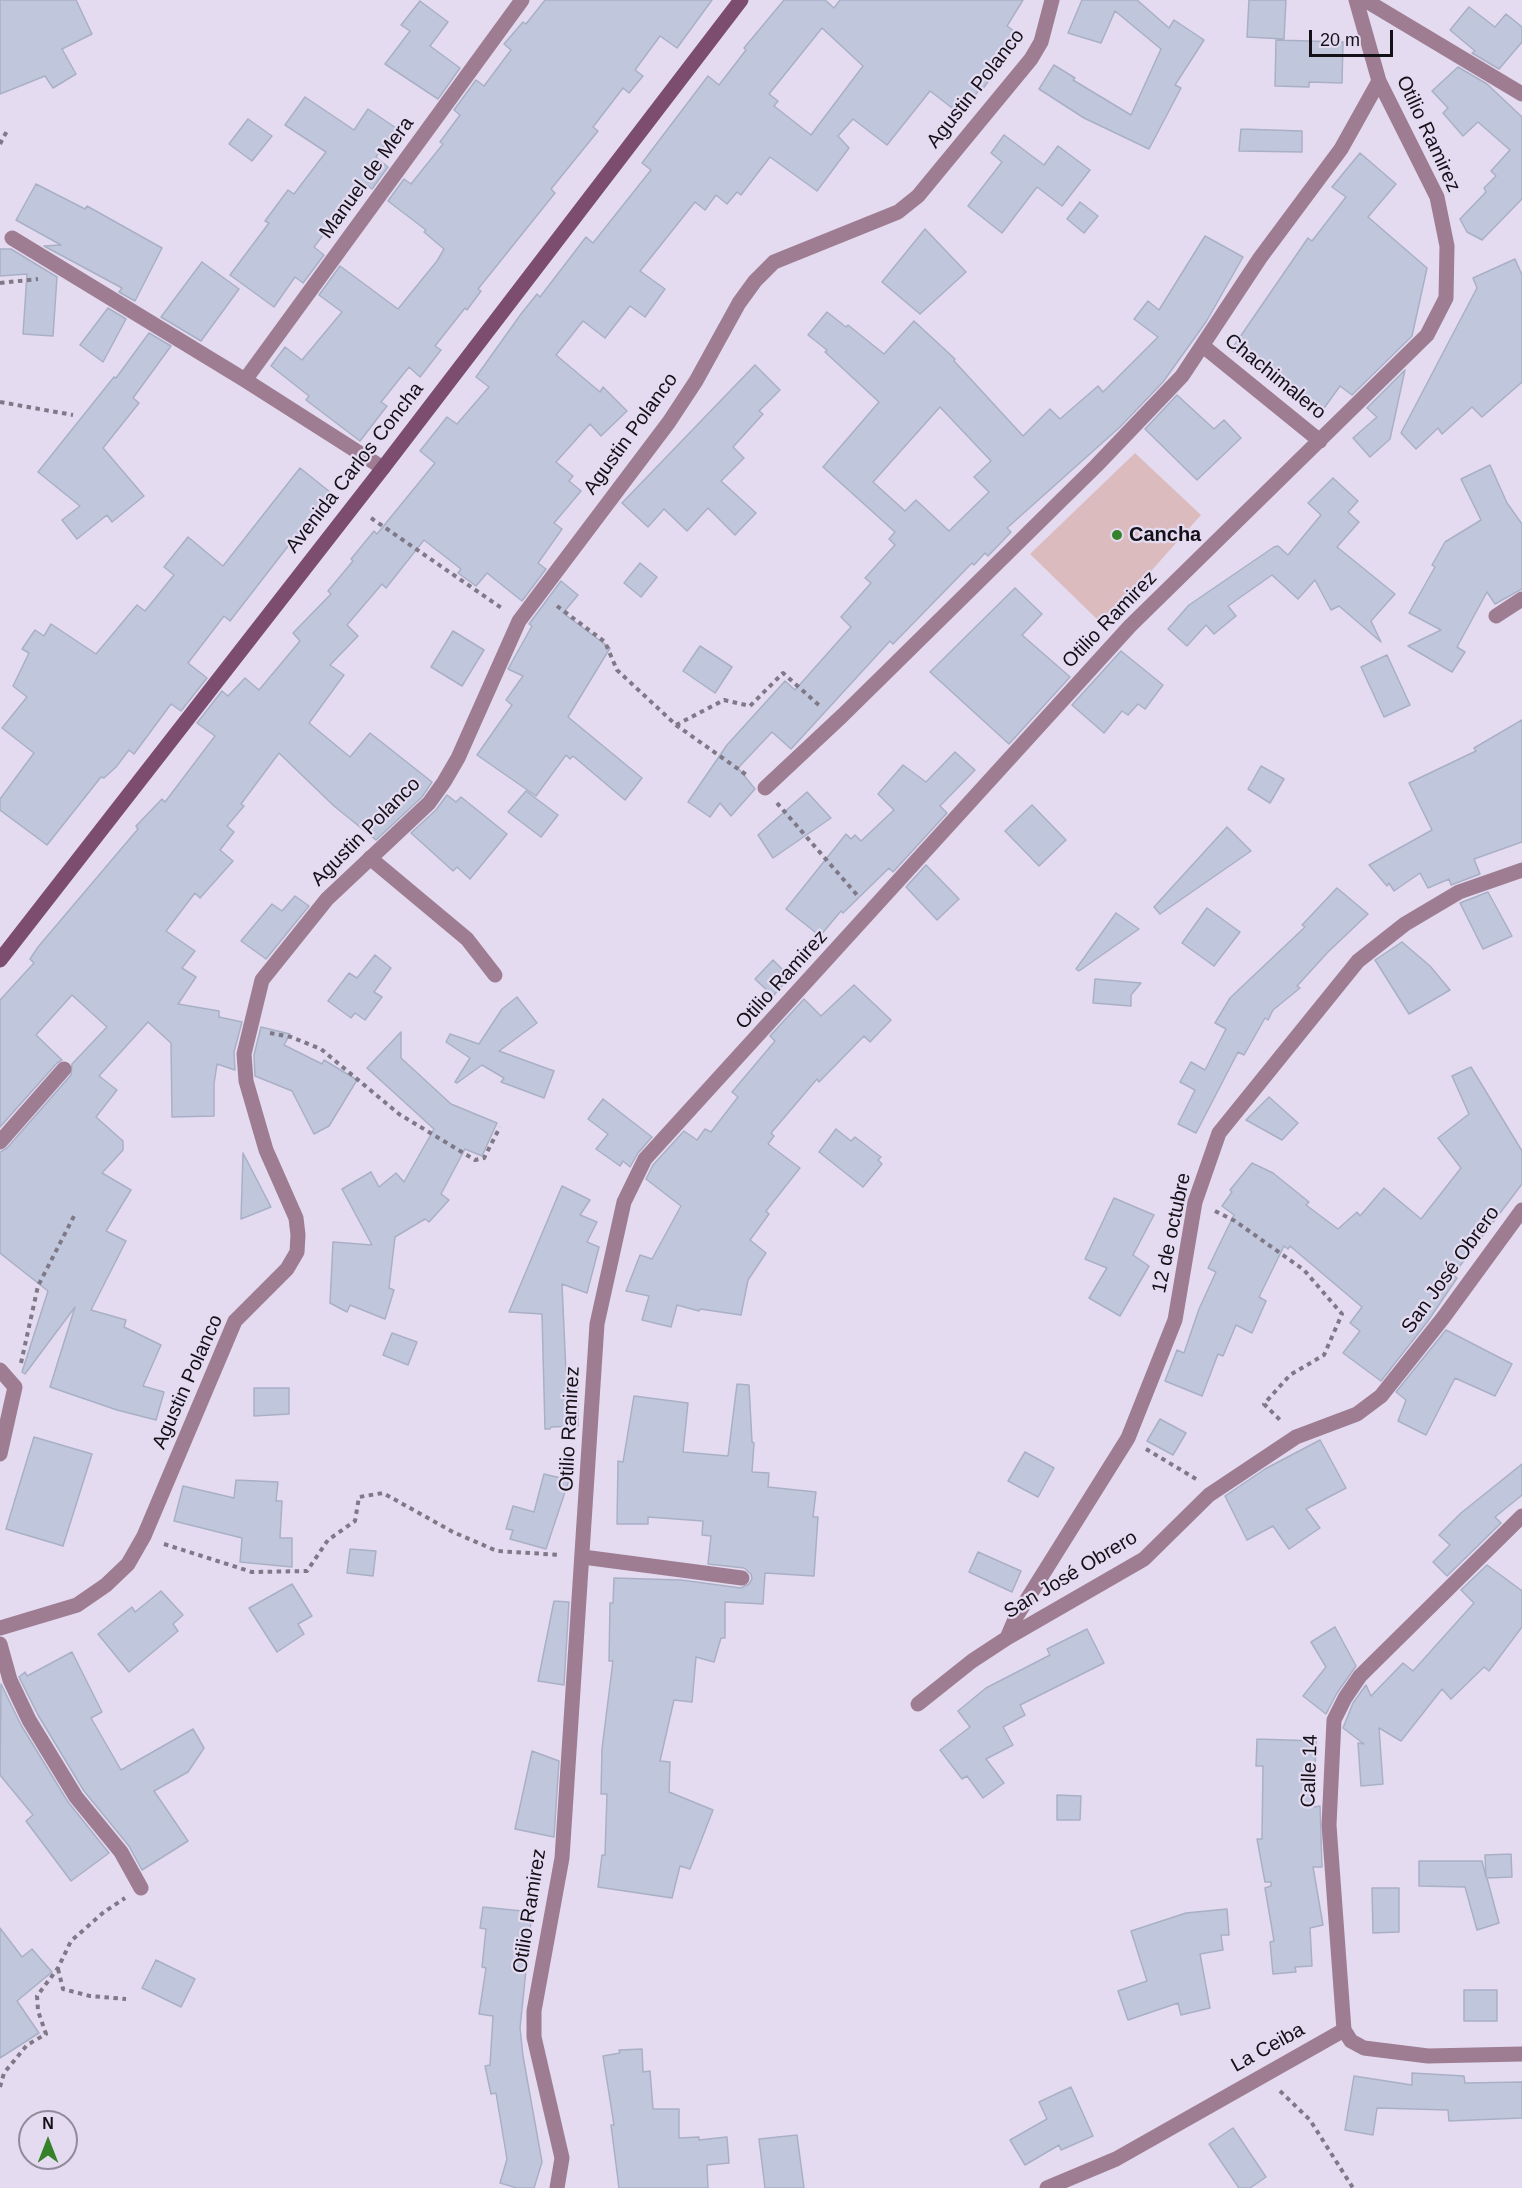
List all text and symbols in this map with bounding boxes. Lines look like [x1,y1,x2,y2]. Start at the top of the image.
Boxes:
scale bar [1312,18,1396,56]
street label: Agustin Polanco [922,25,1030,153]
text: 20 m [1320,30,1360,50]
street label: Otilio Ramirez [1391,72,1465,196]
street label: Manuel de Mera [315,112,419,244]
street label: Chachimalero [1220,329,1330,425]
street label: Agustin Polanco [579,368,683,500]
street label: Avenida Carlos Concha [281,378,429,558]
place label: Cancha [1129,523,1201,547]
marker: Cancha [1110,528,1124,542]
street label: Otilio Ramirez [1058,566,1162,674]
street label: Agustin Polanco [306,772,426,892]
street label: Otilio Ramirez [731,925,833,1035]
street label: 12 de octubre [1148,1171,1196,1295]
street label: San José Obrero [1397,1202,1505,1338]
street label: Agustin Polanco [148,1311,228,1453]
street label: Otilio Ramirez [555,1366,585,1492]
street label: San José Obrero [1000,1526,1142,1624]
street label: Calle 14 [1297,1734,1323,1808]
street label: Otilio Ramirez [508,1847,552,1975]
street label: La Ceiba [1227,2018,1309,2078]
north arrow [18,2110,78,2170]
text: N [42,2115,54,2132]

